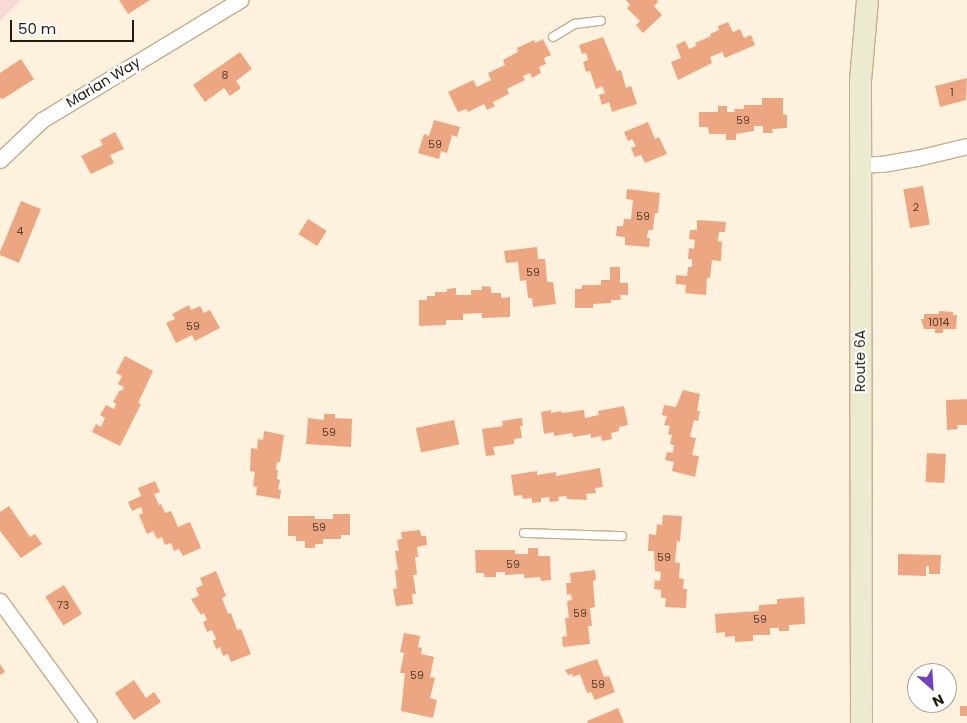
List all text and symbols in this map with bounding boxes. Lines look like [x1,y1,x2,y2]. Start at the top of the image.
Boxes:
scale bar [12,10,136,42]
text: 50 m [18,18,56,39]
street label: Marian Way [63,53,143,111]
house number: 8 [222,68,228,82]
house number: 1 [950,85,954,99]
house number: 59 [736,113,750,127]
house number: 59 [428,137,442,151]
house number: 2 [913,200,919,214]
house number: 59 [636,209,650,223]
house number: 4 [17,224,23,238]
house number: 59 [526,265,540,279]
house number: 1014 [929,315,949,329]
house number: 59 [186,319,200,333]
street label: Route 6A [852,330,868,392]
house number: 59 [322,425,336,439]
house number: 59 [312,520,326,534]
house number: 59 [657,550,671,564]
house number: 59 [506,557,520,571]
house number: 73 [57,598,69,612]
house number: 59 [573,606,587,620]
house number: 59 [753,612,767,626]
north arrow [907,663,957,713]
house number: 59 [410,668,424,682]
house number: 59 [591,677,605,691]
text: N [929,689,947,712]

